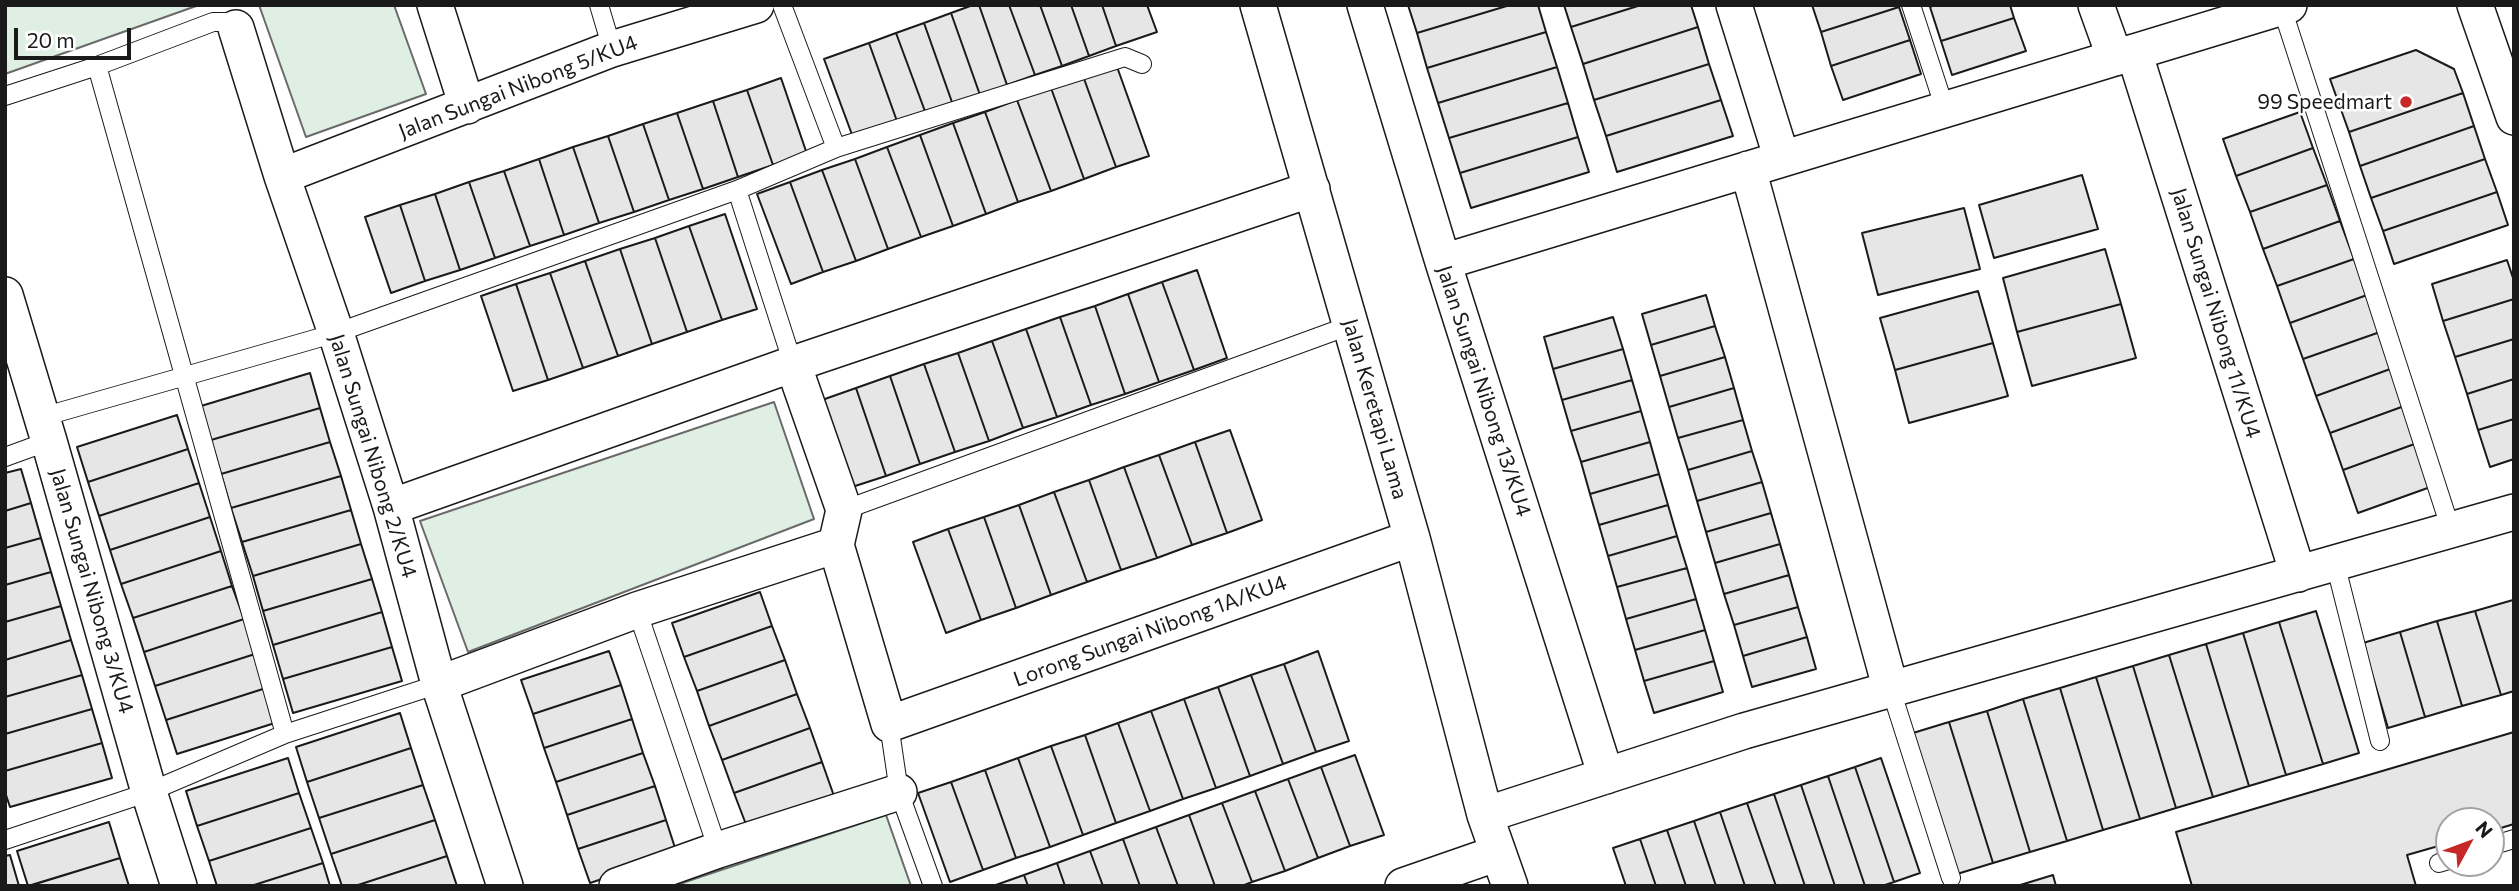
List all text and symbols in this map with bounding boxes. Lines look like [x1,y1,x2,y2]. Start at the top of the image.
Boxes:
scale bar [18,14,135,58]
text: 20 m [27,27,75,52]
street label: Jalan Sungai Nibong 5/KU4 [395,30,641,144]
place label: 99 Speedmart [2257,89,2392,115]
marker: 99 Speedmart [2398,94,2414,110]
street label: Jalan Sungai Nibong 11/KU4 [2166,185,2266,441]
street label: Jalan Sungai Nibong 13/KU4 [1431,262,1537,520]
street label: Jalan Keretapi Lama [1337,316,1413,502]
street label: Jalan Sungai Nibong 2/KU4 [324,331,422,581]
street label: Jalan Sungai Nibong 3/KU4 [45,466,139,716]
street label: Lorong Sungai Nibong 1A/KU4 [1010,570,1290,692]
north arrow [2435,807,2505,877]
text: N [2471,816,2498,842]

